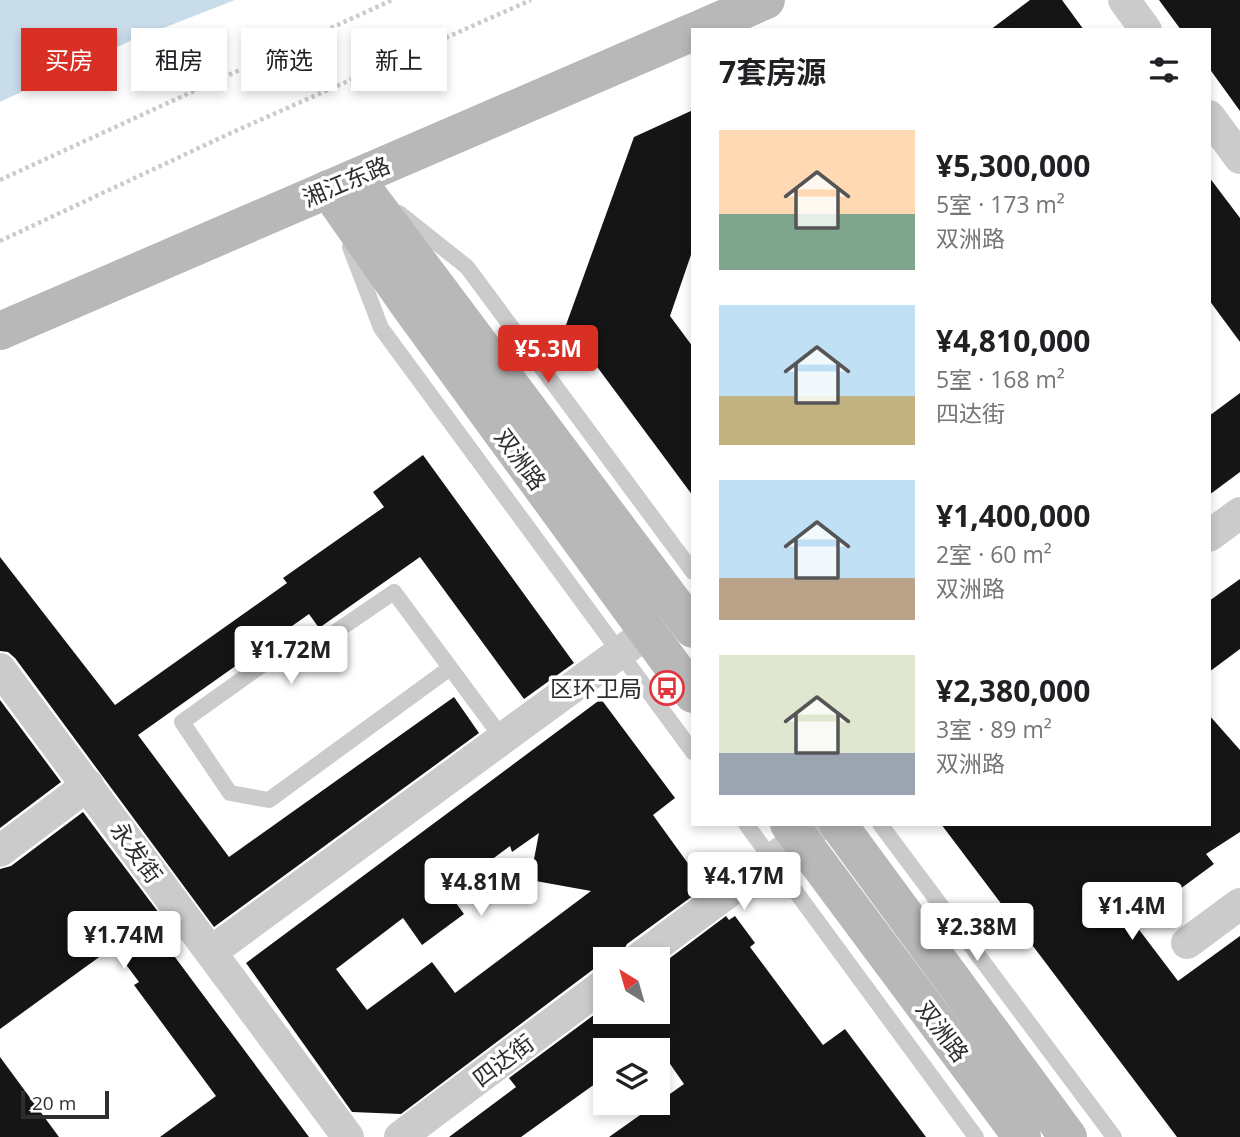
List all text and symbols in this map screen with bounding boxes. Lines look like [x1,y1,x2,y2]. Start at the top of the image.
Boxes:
chip: 买房 [21,28,117,91]
chip: 租房 [131,28,227,91]
chip: 筛选 [241,28,337,91]
chip: 新上 [351,28,447,91]
text: 7套房源 [719,51,826,92]
icon: filters [1145,51,1183,89]
text: ¥5,300,000 [936,145,1090,186]
street label: 湘江东路 [297,148,395,214]
icon: home [775,158,859,242]
text: 5室 · 173 m² [936,188,1065,220]
text: 双洲路 [936,222,1005,254]
text: ¥4,810,000 [936,320,1090,361]
pin: ¥5.3M [499,326,597,385]
text: ¥5.3M [514,332,582,364]
icon: home [775,333,859,417]
text: 5室 · 168 m² [936,363,1065,395]
text: 四达街 [936,397,1005,429]
street label: 双洲路 [488,422,554,496]
text: ¥1,400,000 [936,495,1090,536]
icon: home [775,508,859,592]
text: 2室 · 60 m² [936,538,1052,570]
text: 双洲路 [936,572,1005,604]
pin: ¥1.72M [234,626,348,686]
text: ¥1.72M [251,633,331,665]
bus stop icon: 区环卫局 [648,669,686,707]
text: ¥2,380,000 [936,670,1090,711]
place label: 区环卫局 [550,672,642,704]
icon: home [775,683,859,767]
text: 3室 · 89 m² [936,713,1052,745]
text: 双洲路 [936,747,1005,779]
street label: 永发街 [104,815,170,889]
pin: ¥4.17M [687,852,801,912]
pin: ¥4.81M [424,858,538,918]
text: ¥4.17M [704,859,784,891]
text: ¥4.81M [441,865,521,897]
pin: ¥1.4M [1083,883,1181,942]
text: ¥1.4M [1098,889,1166,921]
pin: ¥2.38M [920,904,1034,963]
text: ¥2.38M [937,910,1017,942]
pin: ¥1.74M [67,912,181,971]
text: ¥1.74M [84,918,164,950]
north arrow [593,947,670,1024]
map controls [593,947,670,1115]
street label: 双洲路 [909,994,977,1068]
street label: 四达街 [466,1026,540,1094]
button: layers [593,1038,670,1115]
scale bar [21,1088,108,1120]
text: 20 m [32,1090,76,1116]

